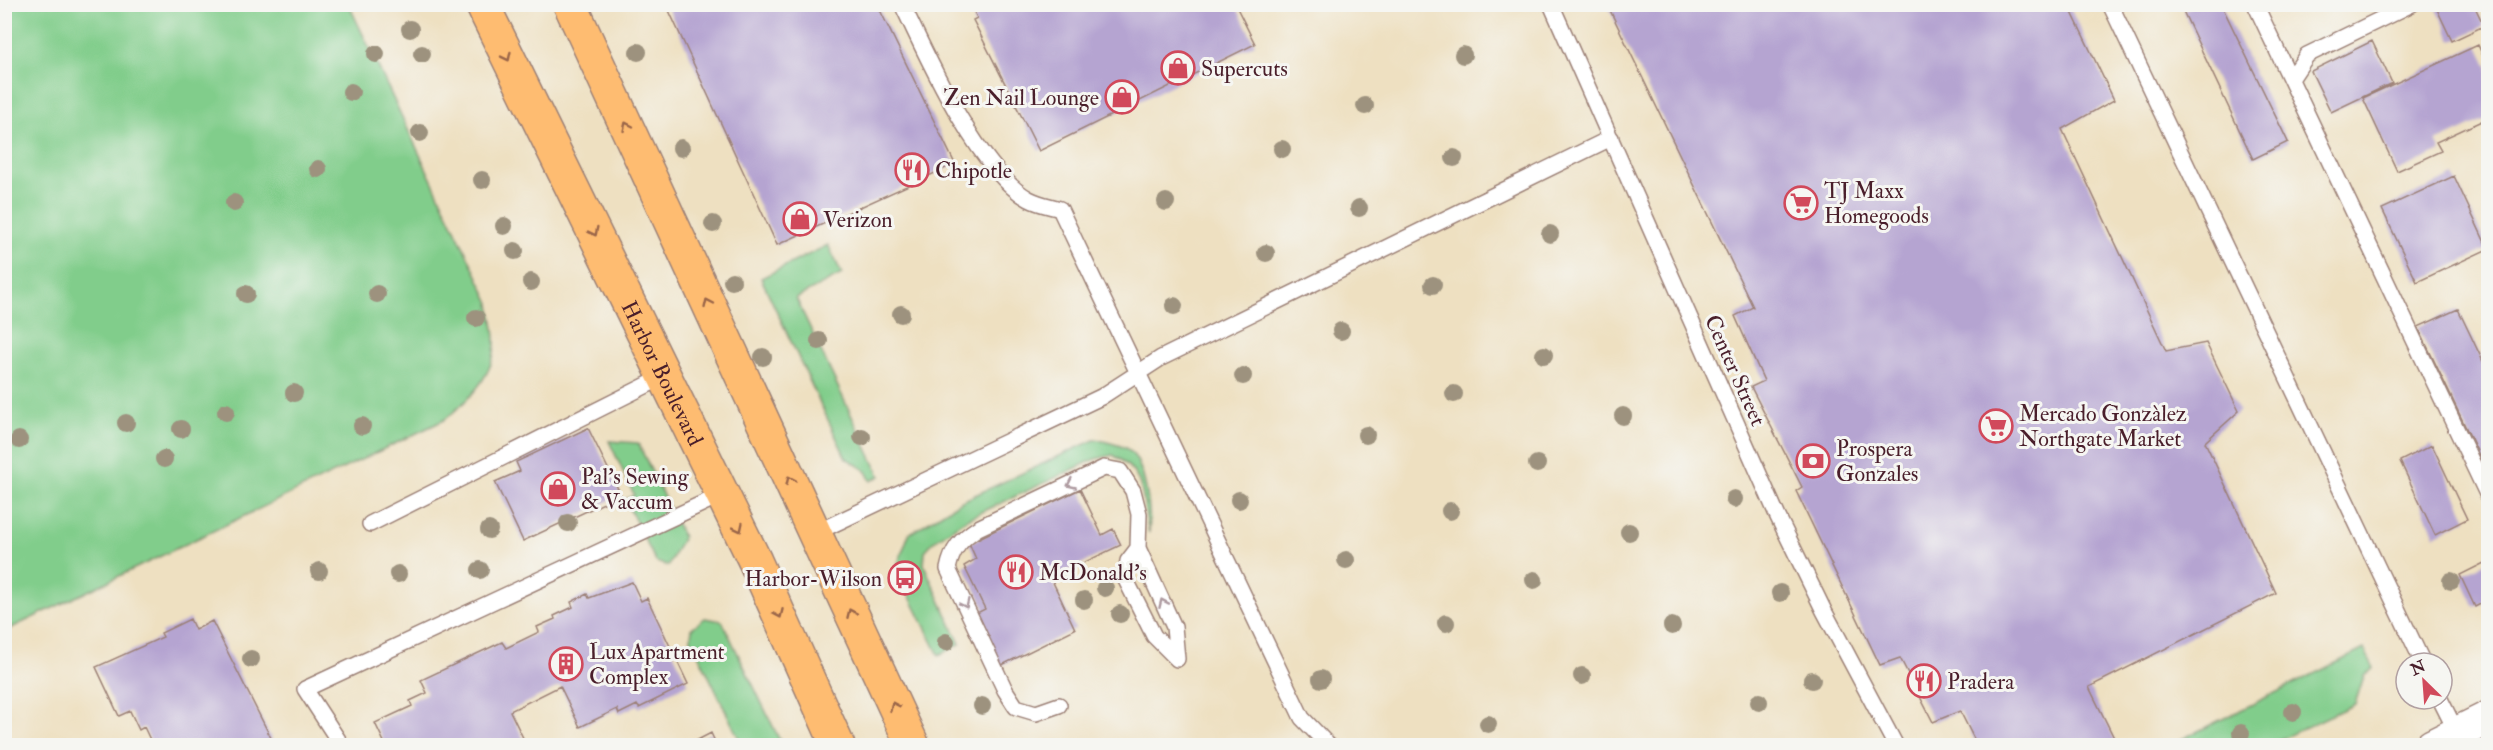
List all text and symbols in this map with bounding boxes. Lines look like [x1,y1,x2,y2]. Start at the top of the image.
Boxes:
shop icon: Supercuts [1160,50,1196,86]
one-way arrow [500,51,512,62]
place label: Supercuts [1201,55,1288,84]
shop icon: Zen Nail Lounge [1104,79,1140,115]
place label: Zen Nail Lounge [944,84,1099,112]
one-way arrow [622,122,634,133]
restaurant icon: Chipotle [894,152,930,188]
place label: Chipotle [935,157,1012,186]
place label: TJ Maxx Homegoods [1824,177,1929,230]
supermarket icon: TJ Maxx Homegoods [1783,185,1819,221]
shop icon: Verizon [782,201,818,237]
place label: Verizon [823,206,893,234]
one-way arrow [586,225,598,236]
street label: Harbor Boulevard [615,296,709,451]
one-way arrow [704,299,716,310]
street label: Center Street [1698,310,1772,430]
place label: Mercado Gonzàlez Northgate Market [2019,400,2187,453]
supermarket icon: Mercado Gonzàlez Northgate Market [1978,408,2014,444]
place label: Prospera Gonzales [1836,435,1918,488]
bank icon: Prospera Gonzales [1795,443,1831,479]
place label: Pal's Sewing & Vaccum [581,463,690,516]
shop icon: Pal's Sewing & Vaccum [540,471,576,507]
one-way arrow [786,476,798,487]
one-way arrow [1066,477,1077,489]
one-way arrow [732,521,743,532]
restaurant icon: McDonald's [998,554,1034,590]
place label: McDonald's [1039,559,1147,587]
bus stop icon: Harbor-Wilson [887,560,923,596]
place label: Harbor-Wilson [744,565,882,593]
one-way arrow [957,598,969,609]
one-way arrow [1158,598,1170,609]
one-way arrow [772,608,784,619]
one-way arrow [846,608,858,619]
place label: Lux Apartment Complex [589,638,725,692]
building icon: Lux Apartment Complex [548,646,584,682]
north arrow [2394,651,2454,711]
text: N [2406,656,2429,681]
restaurant icon: Pradera [1906,663,1942,699]
place label: Pradera [1947,668,2015,696]
one-way arrow [890,701,902,712]

